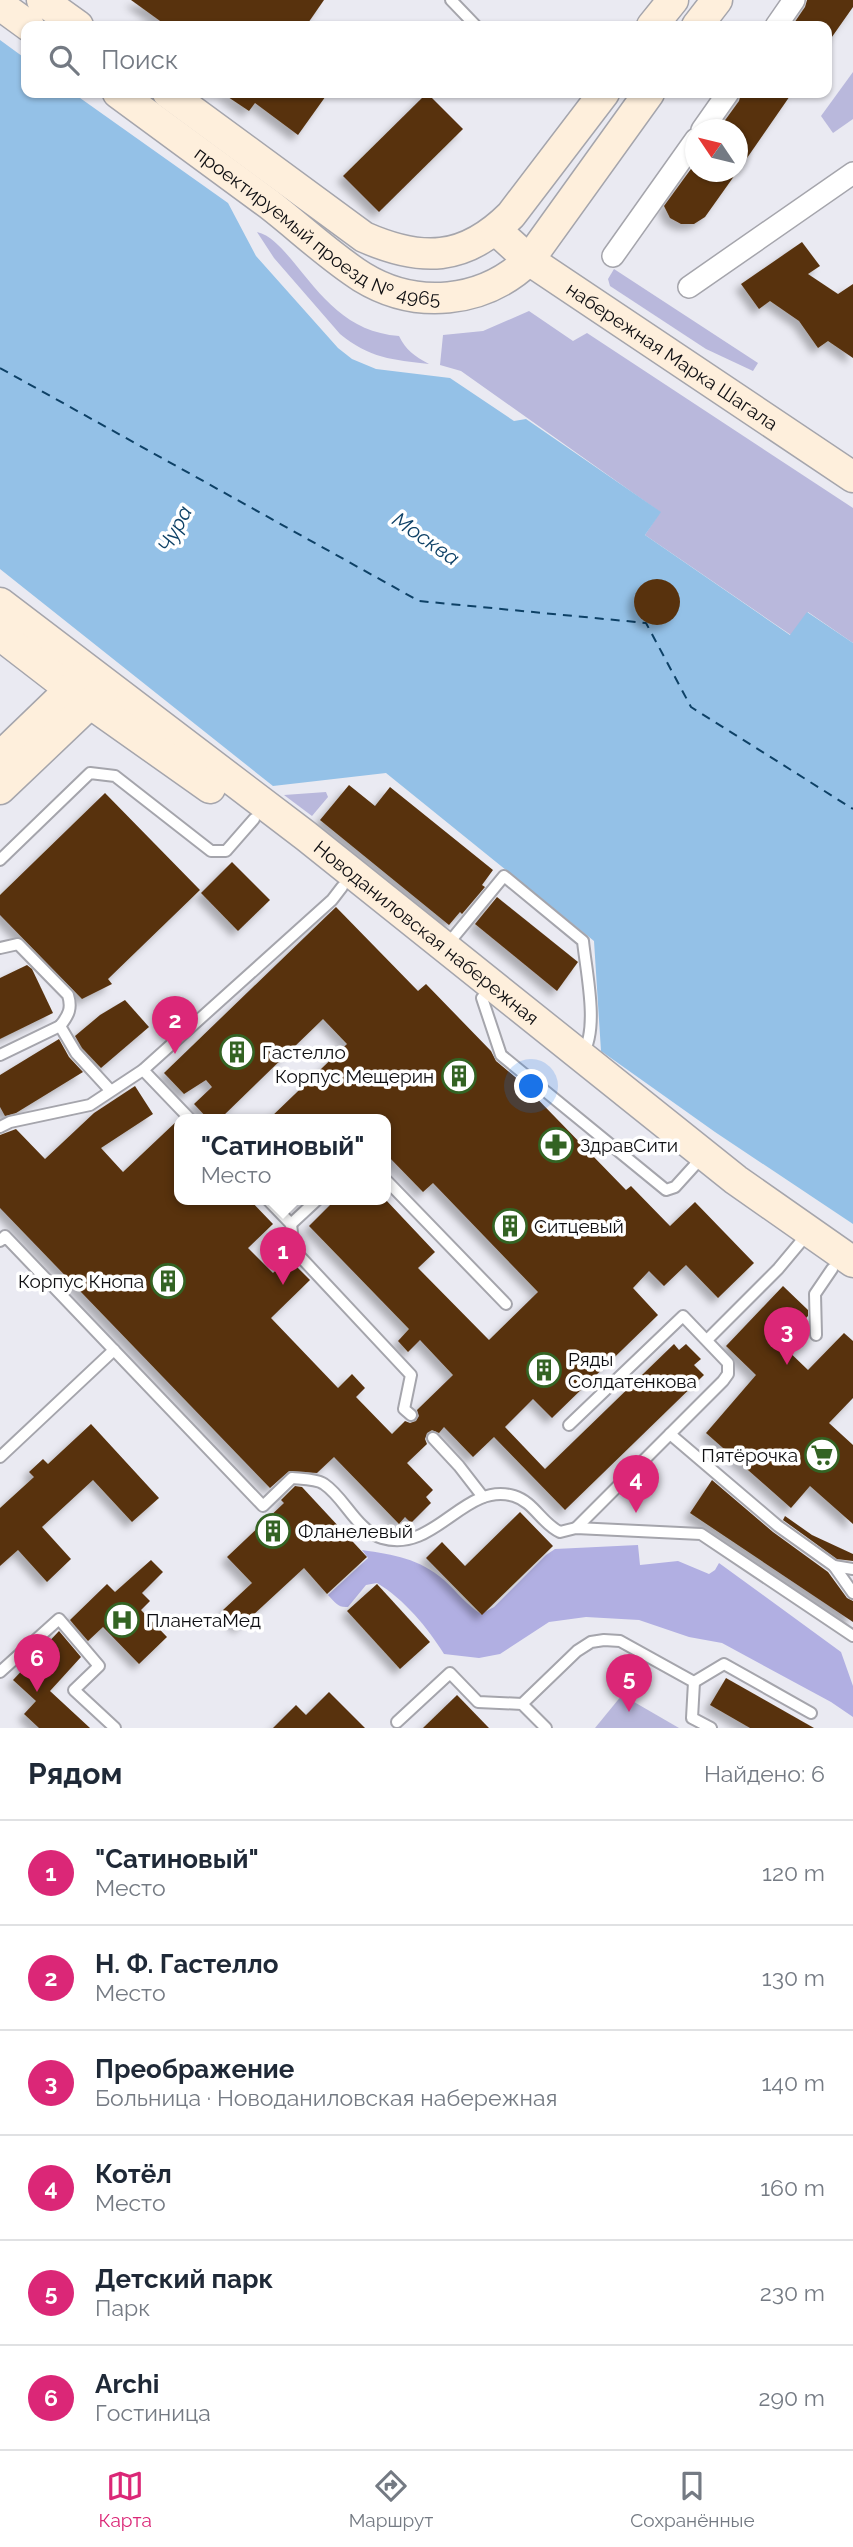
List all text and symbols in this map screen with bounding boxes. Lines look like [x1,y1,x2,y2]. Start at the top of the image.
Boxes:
search box [21,21,832,98]
icon: search [45,41,83,79]
text: Поиск [101,45,178,75]
north arrow [685,119,748,182]
street label: проектируемый проезд № 4965 [191,142,440,309]
street label: набережная Марка Шагала [562,277,782,435]
water label: Чура [152,501,197,556]
water label: Москва [388,507,465,571]
street label: Новоданиловская набережная [310,836,543,1029]
pin: 2 [152,996,198,1054]
building icon: Гастелло [218,1033,256,1071]
place label: Гастелло [262,1041,346,1063]
building icon: Корпус Мещерин [440,1057,478,1095]
place label: Корпус Мещерин [275,1065,434,1087]
your location [514,1069,548,1103]
popup [174,1114,391,1205]
pharmacy icon: ЗдравСити [537,1126,575,1164]
text: "Сатиновый" [201,1131,364,1161]
place label: ЗдравСити [580,1134,678,1156]
text: Место [201,1161,271,1188]
building icon: Ситцевый [491,1207,529,1245]
place label: Ситцевый [534,1215,624,1237]
pin: 1 [260,1227,306,1285]
building icon: Корпус Кнопа [149,1262,187,1300]
place label: Корпус Кнопа [18,1270,144,1292]
pin: 3 [764,1307,810,1365]
place label: Ряды Солдатенкова [568,1348,697,1392]
building icon: Ряды Солдатенкова [525,1351,563,1389]
supermarket icon: Пятёрочка [803,1436,841,1474]
place label: Пятёрочка [701,1444,798,1466]
pin: 4 [613,1455,659,1513]
building icon: Фланелевый [254,1512,292,1550]
place label: Фланелевый [298,1520,413,1542]
hospital icon: ПланетаМед [103,1601,141,1639]
place label: ПланетаМед [146,1609,261,1631]
pin: 6 [14,1634,60,1692]
pin: 5 [606,1654,652,1712]
text: Рядом [28,1756,122,1791]
text: Найдено: 6 [704,1760,825,1787]
text: "Сатиновый" [95,1844,259,1874]
text: 1 [45,1859,57,1886]
text: 120 m [762,1859,825,1886]
text: Место [95,1874,166,1901]
text: Н. Ф. Гастелло [95,1949,278,1979]
text: 2 [45,1964,57,1991]
text: 130 m [762,1964,825,1991]
text: Место [95,1979,166,2006]
text: Преображение [95,2054,294,2084]
text: 3 [45,2069,57,2096]
text: 140 m [762,2069,825,2096]
text: Больница · Новоданиловская набережная [95,2084,557,2111]
text: Котёл [95,2159,172,2189]
text: 4 [44,2174,58,2201]
text: 160 m [760,2174,825,2201]
text: Место [95,2189,166,2216]
text: Детский парк [95,2264,273,2294]
text: 5 [45,2279,57,2306]
text: 230 m [760,2279,825,2306]
text: Парк [95,2294,150,2321]
text: Archi [95,2369,159,2399]
text: 6 [44,2384,58,2411]
text: 290 m [758,2384,825,2411]
text: Гостиница [95,2399,211,2426]
tab: Карта [98,2467,152,2531]
tab: Маршрут [349,2467,433,2531]
tab: Сохранённые [630,2467,755,2531]

